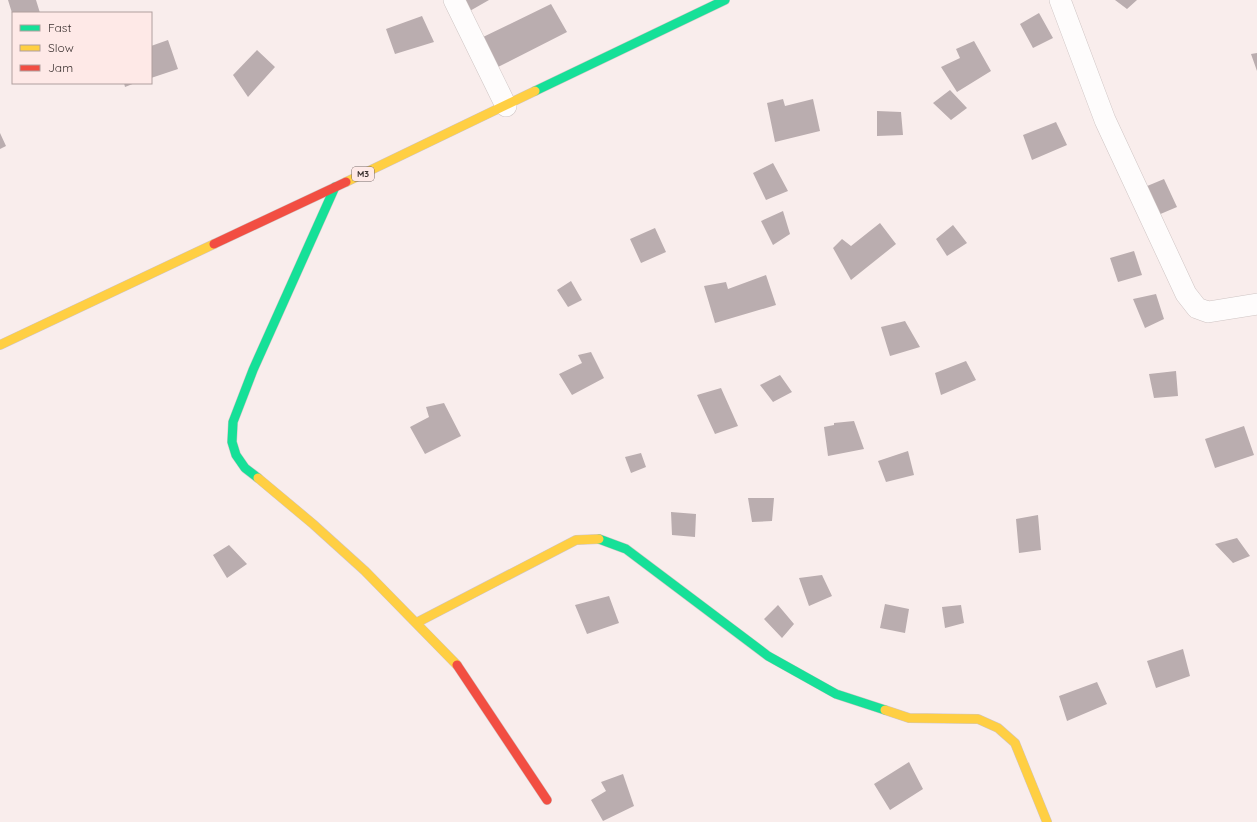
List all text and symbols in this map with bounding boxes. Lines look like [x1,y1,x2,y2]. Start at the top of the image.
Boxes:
legend [12,12,152,84]
text: Fast [48,20,72,35]
text: Slow [48,40,74,55]
text: Jam [48,60,73,75]
road number: M3 [352,167,374,181]

